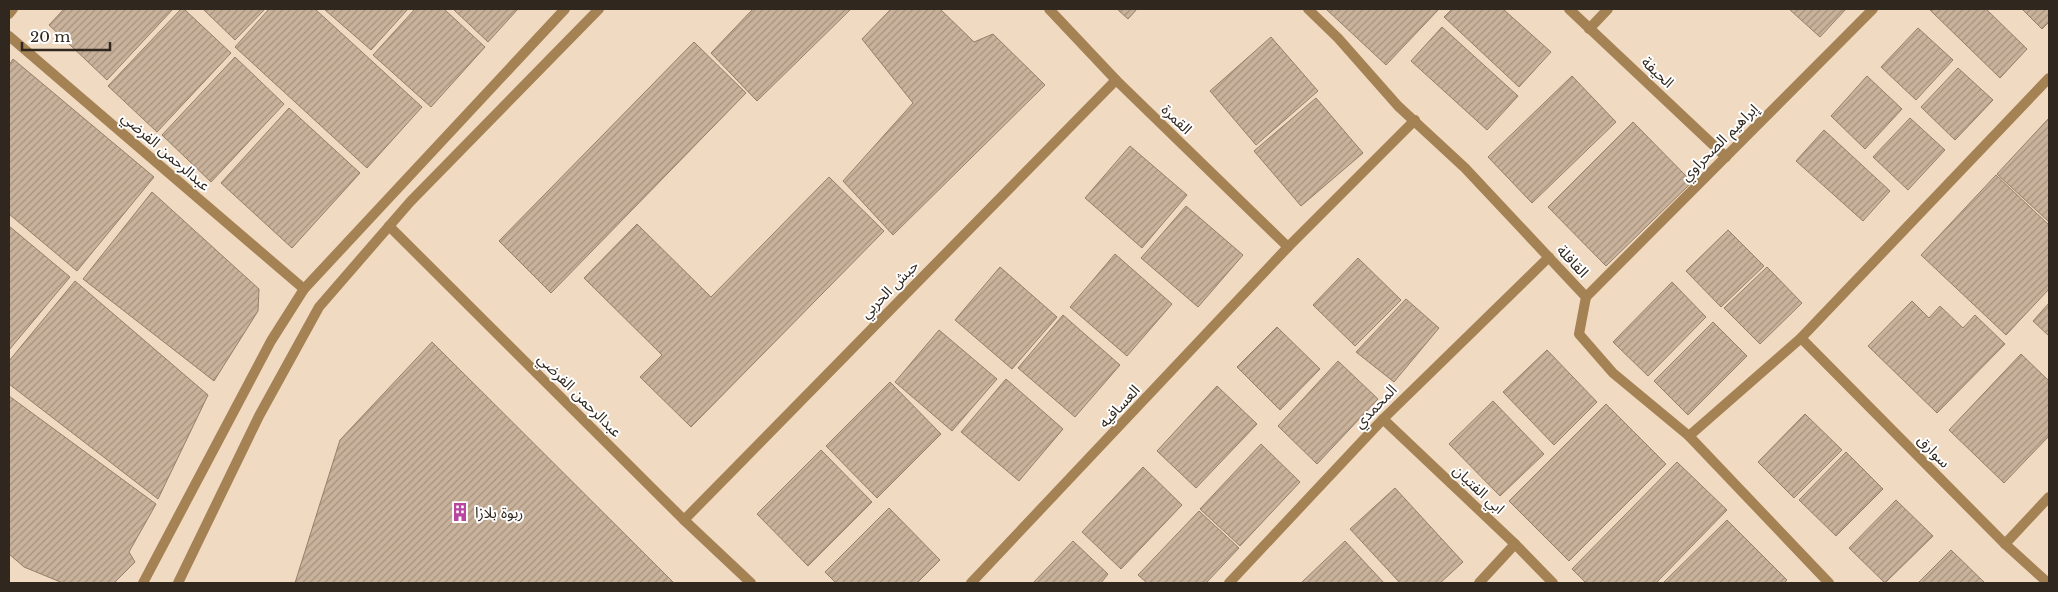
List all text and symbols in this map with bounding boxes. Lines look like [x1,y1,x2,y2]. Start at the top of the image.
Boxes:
scale bar [22,20,110,52]
text: 20 m [30,27,70,46]
street label: الحيفة [1638,52,1678,92]
street label: إبراهيم الصحراوي [1676,99,1764,187]
street label: القمرة [1158,100,1196,138]
street label: عبدالرحمن الفرضي [116,107,215,197]
street label: القافلة [1553,241,1593,281]
street label: حبش الحربي [856,256,924,324]
street label: عبدالرحمن الفرضي [532,349,626,443]
street label: المحمدي [1349,380,1402,434]
street label: العسافيه [1094,381,1144,431]
street label: سوارق [1913,430,1955,472]
street label: ابي الفتيان [1448,460,1509,519]
building icon: ربوة بلازا [449,501,471,523]
place label: ربوة بلازا [475,503,523,522]

